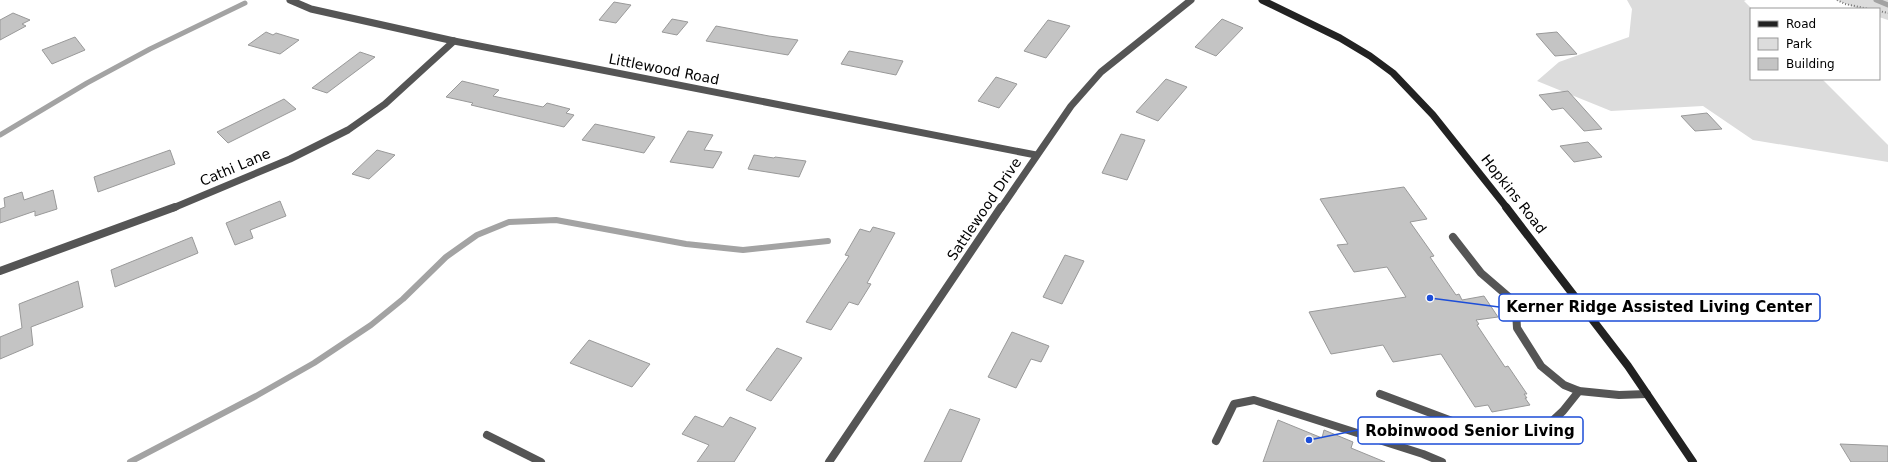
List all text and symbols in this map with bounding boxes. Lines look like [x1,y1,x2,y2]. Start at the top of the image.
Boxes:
legend [1750,8,1880,80]
text: Road [1786,17,1816,31]
text: Park [1786,37,1812,51]
street label: Littlewood Road [607,50,721,88]
text: Building [1786,57,1835,71]
street label: Cathi Lane [197,145,273,189]
street label: Hopkins Road [1478,151,1550,237]
street label: Sattlewood Drive [944,155,1024,263]
callout: Kerner Ridge Assisted Living Center [1499,294,1820,321]
text: Kerner Ridge Assisted Living Center [1506,298,1812,316]
callout: Robinwood Senior Living [1358,417,1583,444]
text: Robinwood Senior Living [1365,422,1575,440]

